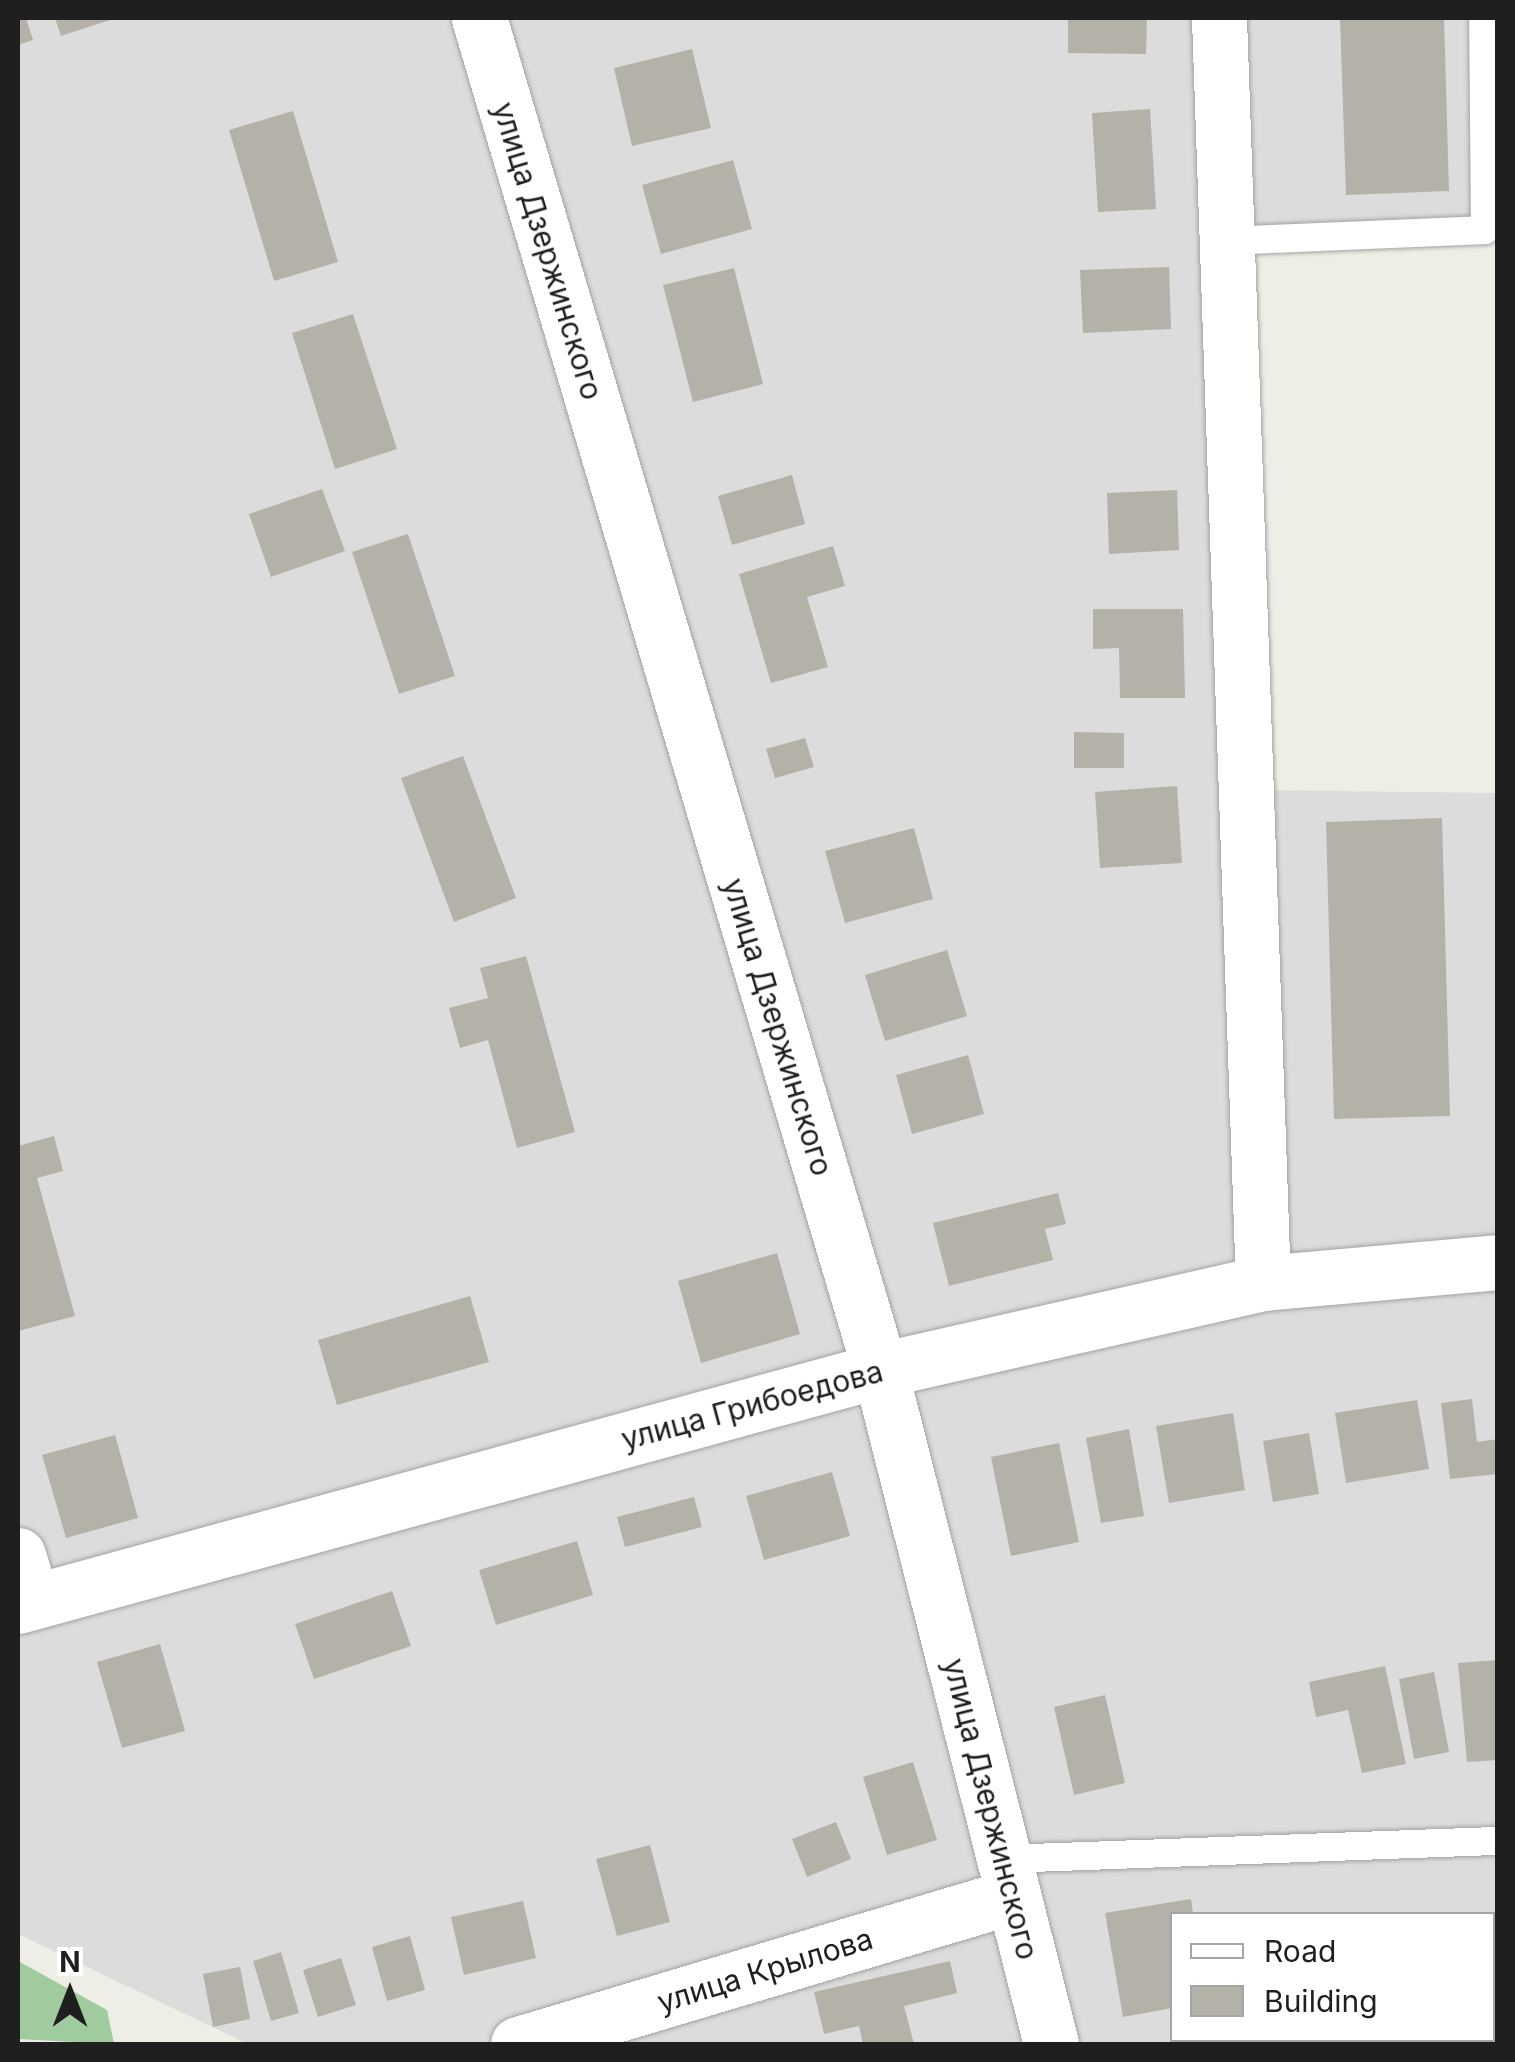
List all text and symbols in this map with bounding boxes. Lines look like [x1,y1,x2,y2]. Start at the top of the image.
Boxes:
street label: улица Дзержинского [486,98,610,404]
street label: улица Дзержинского [716,874,840,1180]
street label: улица Грибоедова [617,1353,887,1457]
street label: улица Дзержинского [936,1655,1046,1963]
legend [1170,1912,1495,2042]
street label: улица Крылова [653,1920,877,2020]
text: Road [1264,1933,1336,1969]
north arrow [20,1942,120,2042]
text: N [59,1945,81,1979]
text: Building [1264,1983,1378,2019]

